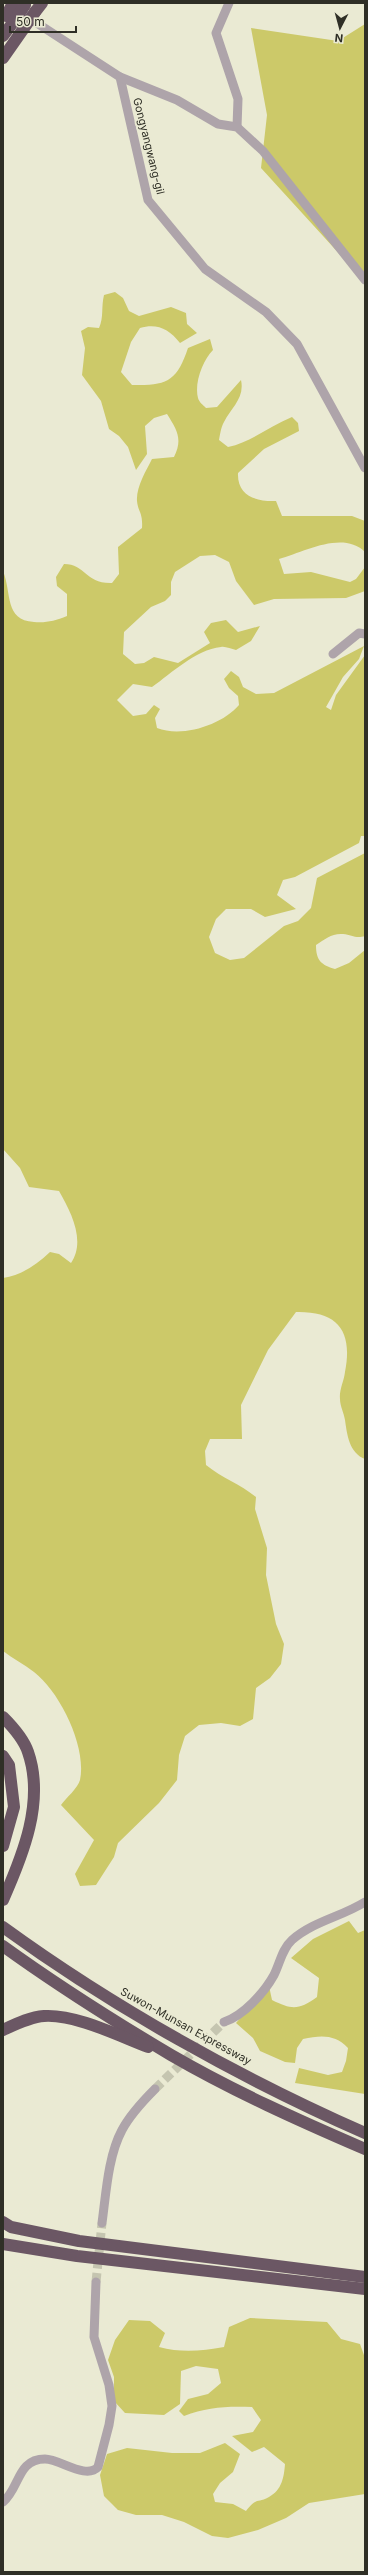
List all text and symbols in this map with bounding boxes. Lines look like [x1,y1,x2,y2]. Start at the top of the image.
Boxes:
scale bar [10,8,76,34]
north arrow [320,8,360,48]
text: 50 m [16,14,45,29]
text: N [334,31,344,45]
street label: Gongyangwang-gil [130,96,168,196]
street label: Suwon-Munsan Expressway [118,1984,254,2068]

